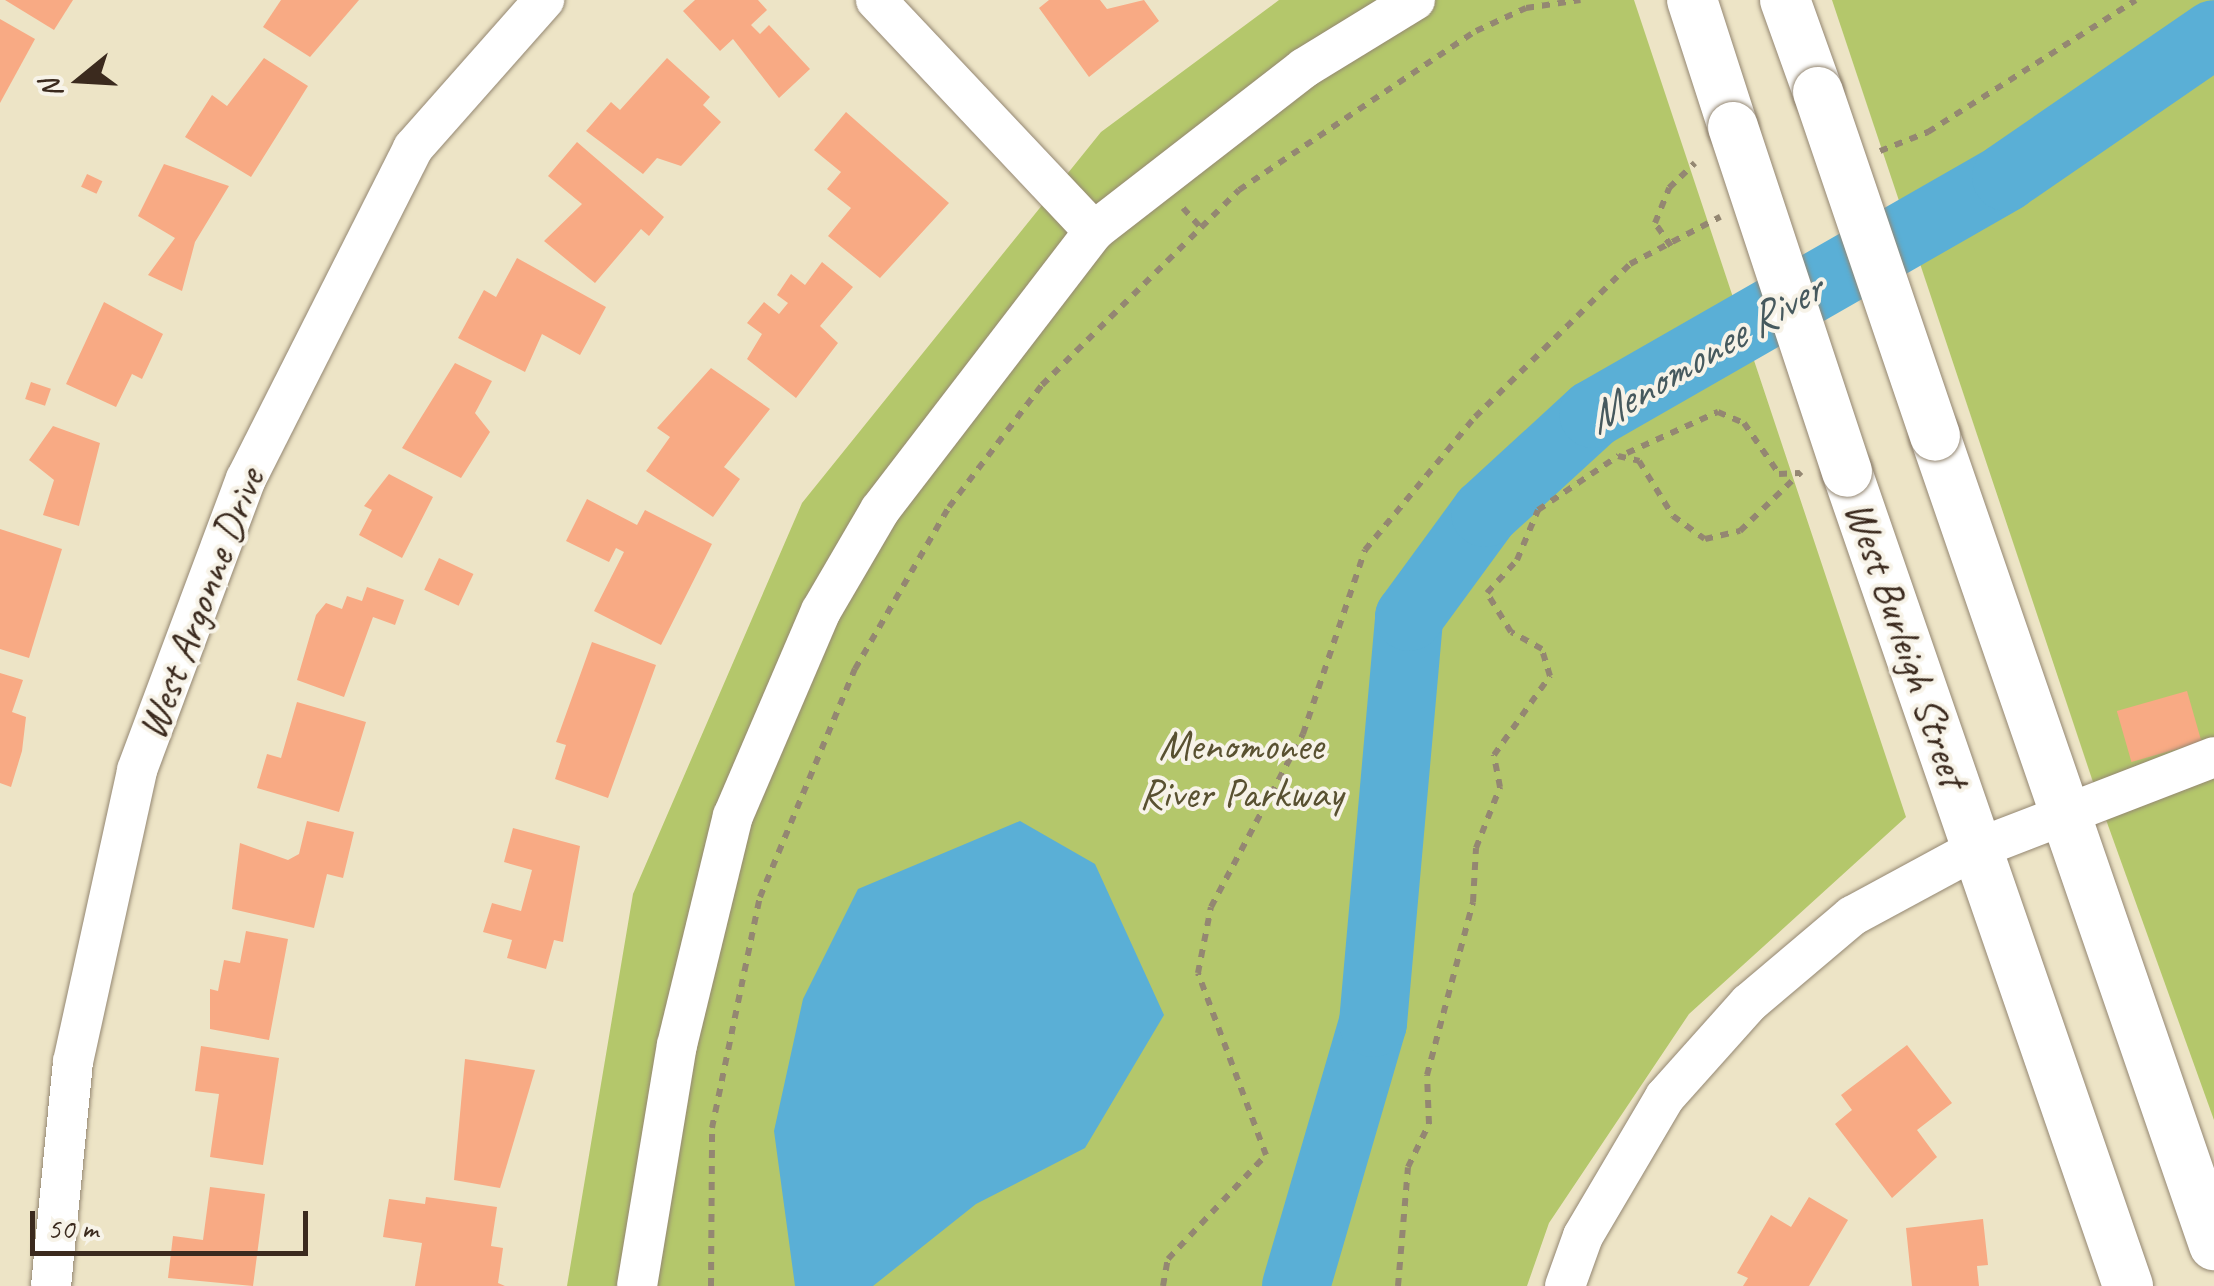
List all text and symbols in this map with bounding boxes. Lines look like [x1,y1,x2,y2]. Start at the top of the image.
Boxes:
north arrow [30,30,130,130]
text: N [32,76,70,103]
water label: Menomonee River [1576,262,1832,446]
street label: West Argonne Drive [126,462,276,746]
street label: West Burleigh Street [1833,494,1979,794]
park label: Menomonee River Parkway [1139,721,1343,819]
scale bar [35,1191,312,1253]
text: 50 m [47,1209,98,1247]

